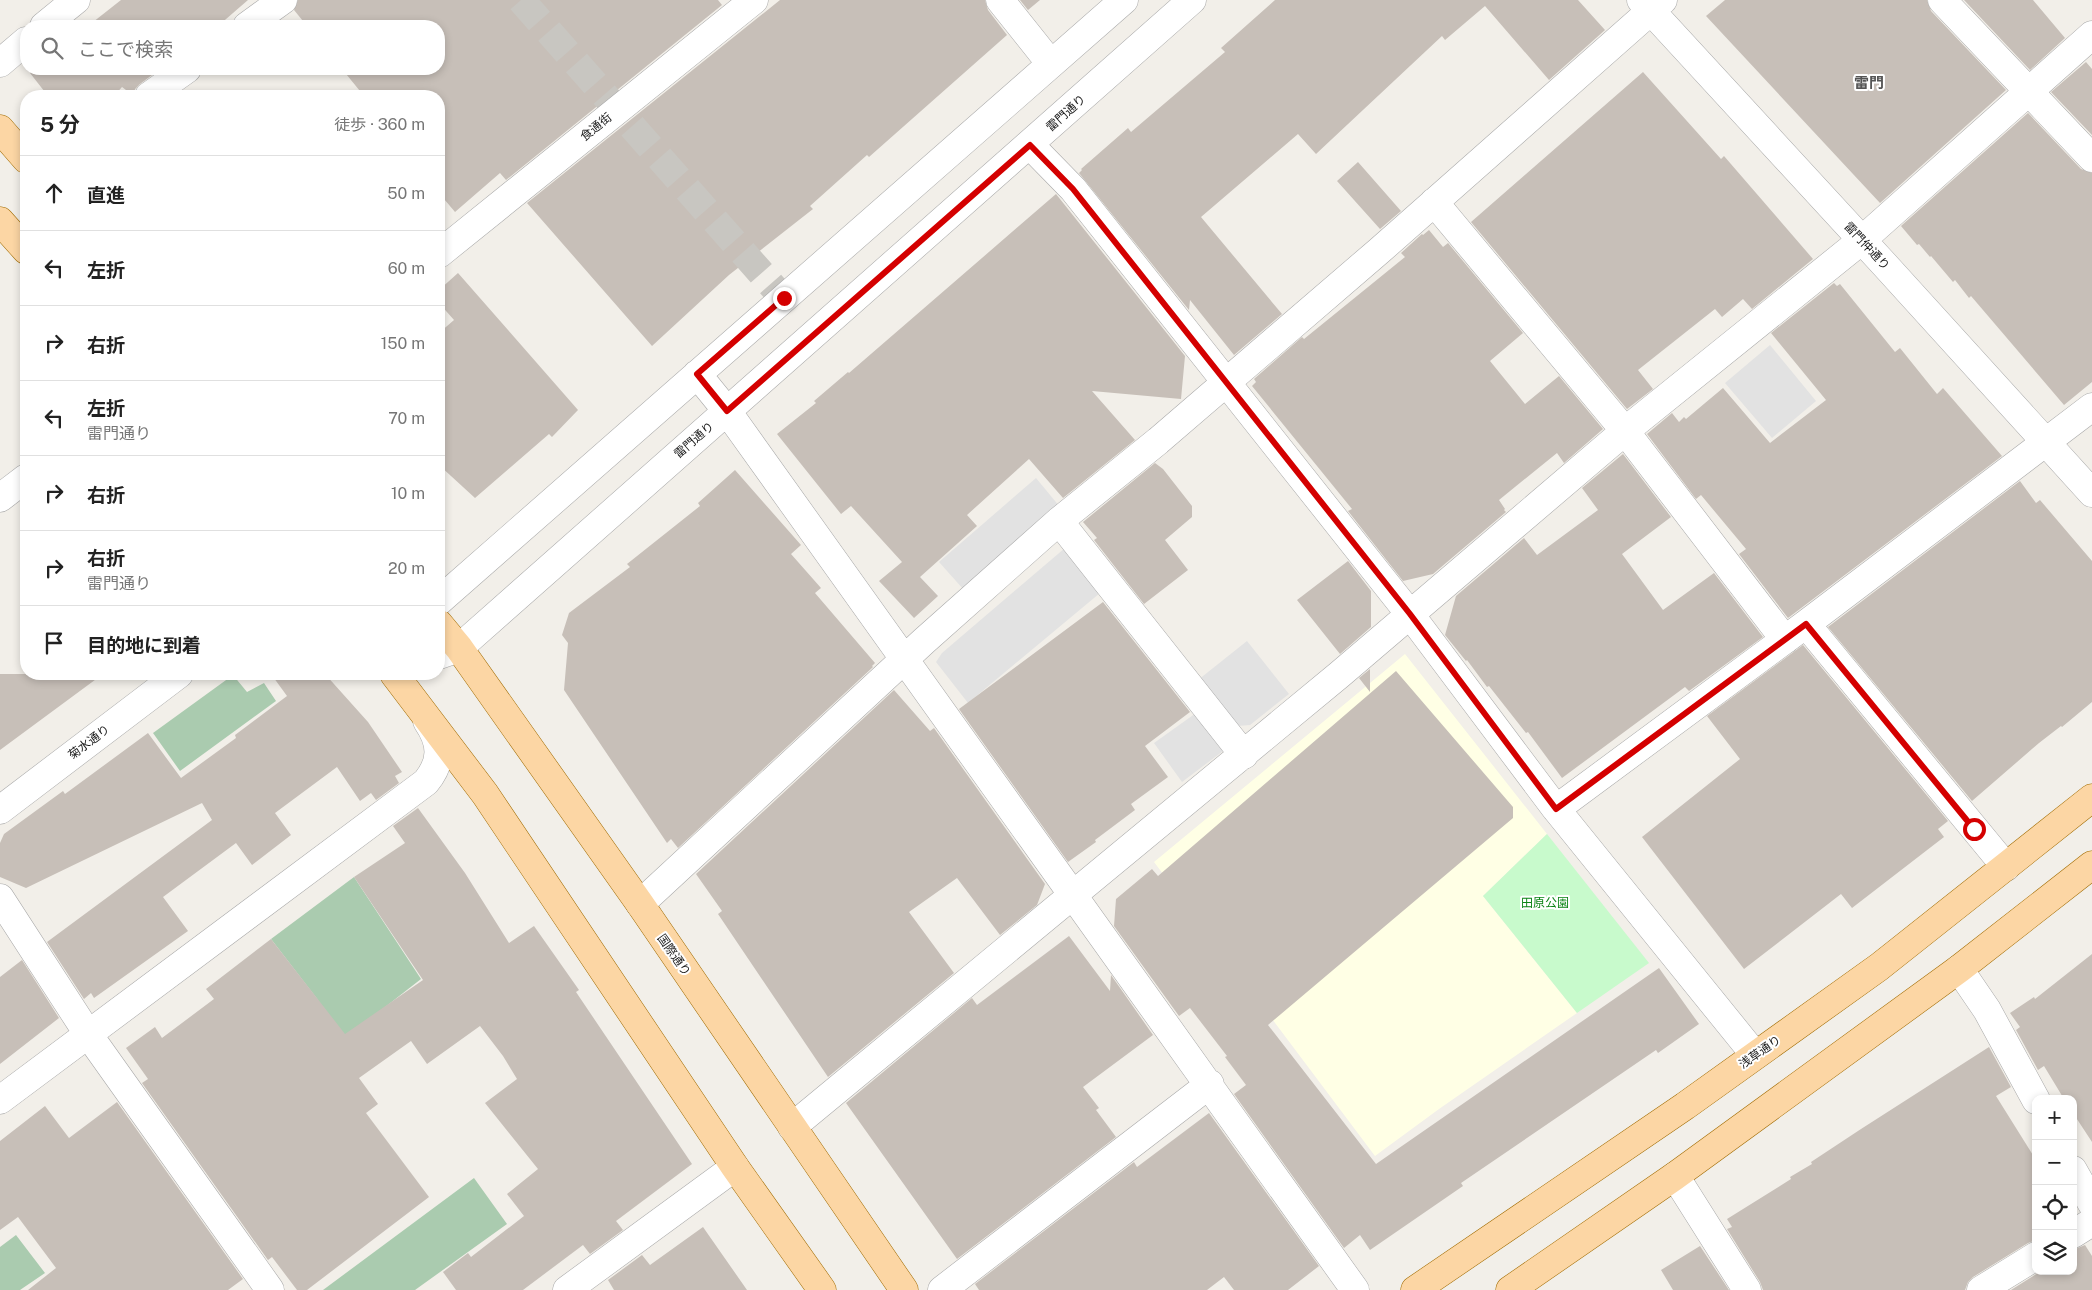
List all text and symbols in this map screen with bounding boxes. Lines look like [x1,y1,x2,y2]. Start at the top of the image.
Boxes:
search box [20,20,445,75]
icon: search [38,34,66,62]
text: ここで検索 [78,38,173,60]
district label: 雷門 [1854,74,1884,91]
street label: 雷門通り [1043,92,1089,134]
street label: 食通街 [578,110,614,144]
text: 5 分 [40,112,80,137]
text: 徒歩 · 360 m [334,115,425,134]
icon: ahead [40,179,68,207]
text: 直進 [87,184,125,206]
text: 50 m [387,184,425,203]
street label: 雷門仲通り [1841,219,1893,273]
icon: left [40,254,68,282]
text: 左折 [87,259,125,281]
text: 60 m [388,259,425,278]
route end [773,287,796,310]
icon: right [40,329,68,357]
text: 右折 [87,334,125,356]
text: 150 m [381,334,425,353]
text: 左折 [87,397,125,419]
icon: left [40,404,68,432]
text: 70 m [388,409,425,428]
street label: 雷門通り [671,419,717,461]
text: 雷門通り [87,424,151,443]
icon: right [40,479,68,507]
text: 右折 [87,484,125,506]
text: 10 m [391,484,425,503]
text: 右折 [87,547,125,569]
icon: right [40,554,68,582]
text: 20 m [388,559,425,578]
text: 雷門通り [87,574,151,593]
icon: arrive [40,629,68,657]
text: 目的地に到着 [87,634,201,656]
street label: 菊水通り [66,722,112,762]
route start [1963,818,1986,841]
park label: 田原公園 [1521,896,1569,910]
street label: 国際通り [654,931,694,979]
street label: 浅草通り [1736,1032,1784,1072]
map controls [2032,1095,2077,1275]
button: + [2032,1095,2077,1140]
button: − [2032,1140,2077,1185]
button: locate [2032,1185,2077,1230]
button: layers [2032,1230,2077,1275]

